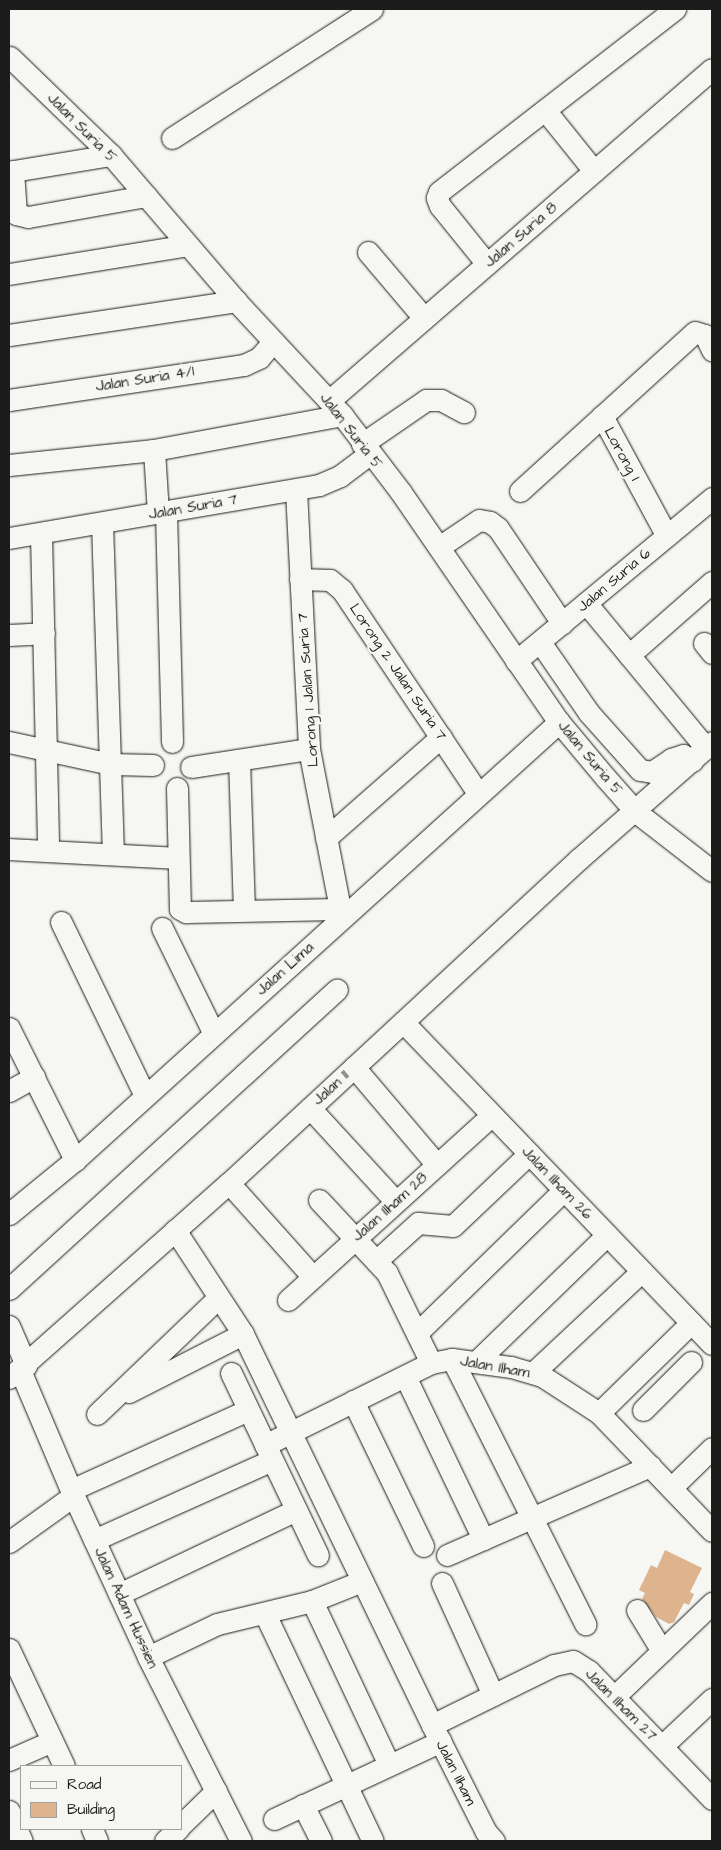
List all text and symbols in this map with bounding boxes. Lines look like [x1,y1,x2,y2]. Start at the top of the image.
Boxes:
street label: Jalan Suria 5 [43,89,121,167]
street label: Jalan Suria 8 [481,199,561,271]
street label: Jalan Suria 4/1 [94,362,196,396]
street label: Jalan Suria 5 [316,390,386,472]
street label: Lorong 1 [600,424,644,484]
street label: Jalan Suria 7 [147,490,239,524]
street label: Jalan Suria 6 [574,544,654,616]
street label: Lorong 2 Jalan Suria 7 [345,600,451,744]
street label: Lorong 1 Jalan Suria 7 [294,612,322,768]
street label: Jalan Suria 5 [554,717,626,799]
street label: Jalan Lima [253,939,317,999]
street label: Jalan 11 [309,1067,353,1109]
street label: Jalan Ilham 26 [518,1143,596,1223]
street label: Jalan Ilham 28 [349,1169,431,1245]
street label: Jalan Ilham [459,1352,531,1382]
street label: Jalan Adam Hussien [90,1545,162,1671]
street label: Jalan Ilham 27 [581,1665,661,1745]
street label: Jalan Ilham [432,1738,480,1808]
legend [20,1765,182,1830]
text: Road [67,1774,101,1795]
text: Building [67,1799,115,1820]

